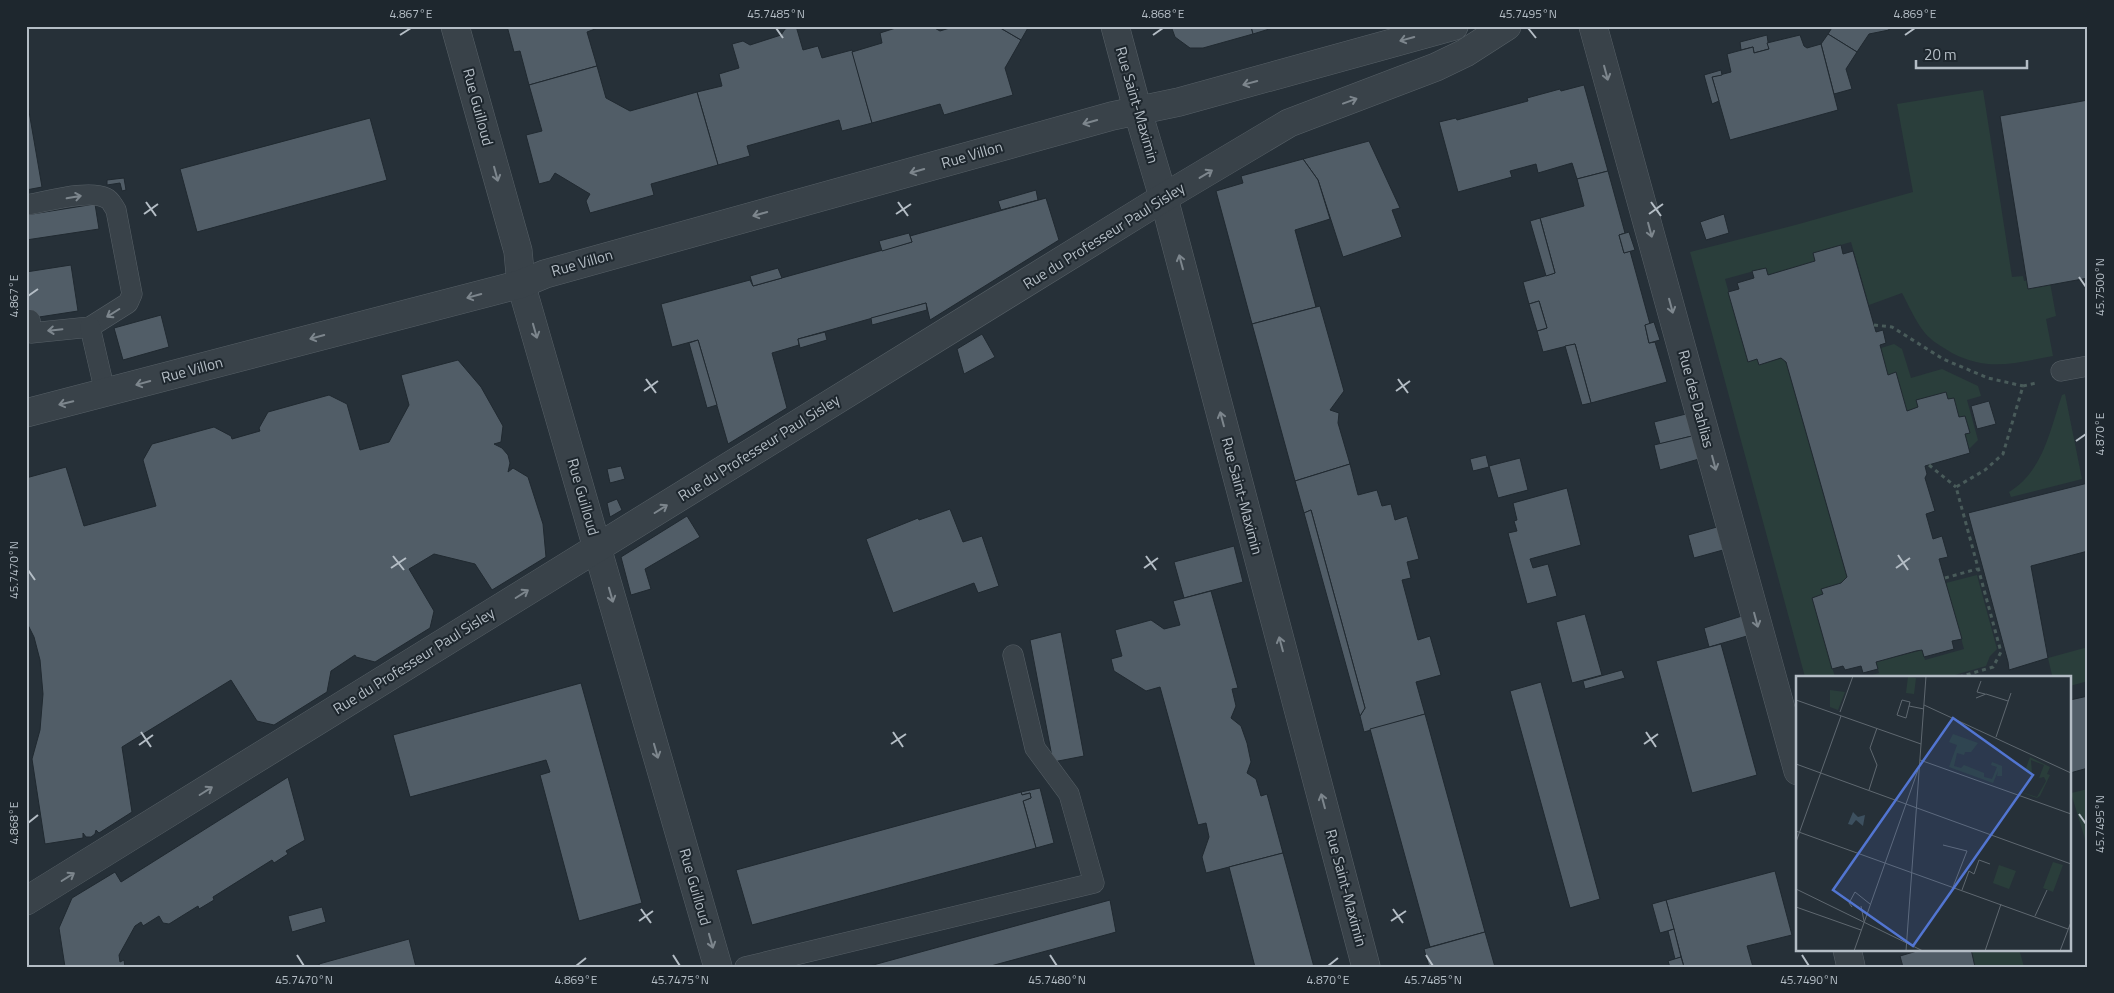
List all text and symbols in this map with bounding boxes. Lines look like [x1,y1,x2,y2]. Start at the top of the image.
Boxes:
text: 4.867°E [390,4,433,23]
text: 45.7485°N [747,4,805,23]
text: 4.868°E [1142,4,1185,23]
text: 45.7495°N [1499,4,1557,23]
text: 4.869°E [1894,4,1937,23]
one-way arrow [1399,35,1415,45]
scale bar [1916,38,2028,70]
text: 20 m [1924,43,1957,66]
street label: Rue Saint-Maximin [1110,44,1165,166]
one-way arrow [1602,65,1612,81]
street label: Rue Guilloud [457,66,500,148]
one-way arrow [1242,78,1258,88]
one-way arrow [1342,96,1357,105]
one-way arrow [1082,118,1098,128]
street label: Rue Villon [938,135,1005,174]
one-way arrow [492,166,502,182]
one-way arrow [909,166,925,176]
one-way arrow [1198,168,1212,178]
street label: Rue du Professeur Paul Sisley [1018,176,1189,295]
one-way arrow [66,191,82,201]
one-way arrow [752,210,768,219]
one-way arrow [1645,221,1655,237]
street label: Rue Villon [548,243,615,282]
one-way arrow [1175,254,1185,270]
text: 45.7500°N [2090,258,2109,316]
text: 4.867°E [4,274,23,317]
one-way arrow [467,292,483,301]
one-way arrow [1666,298,1676,314]
one-way arrow [106,308,120,318]
one-way arrow [531,322,540,338]
one-way arrow [47,325,63,335]
one-way arrow [309,333,325,342]
street label: Rue des Dahlias [1672,347,1721,450]
street label: Rue Villon [158,350,225,389]
one-way arrow [135,378,151,388]
street label: Rue du Professeur Paul Sisley [673,388,844,507]
one-way arrow [58,398,74,408]
one-way arrow [1217,411,1226,427]
text: 4.870°E [2090,412,2109,455]
street label: Rue Saint-Maximin [1216,435,1269,557]
one-way arrow [1709,455,1719,471]
street label: Rue Guilloud [561,456,605,538]
one-way arrow [654,504,668,514]
text: 45.7470°N [4,541,23,599]
one-way arrow [607,587,617,603]
one-way arrow [515,588,529,598]
street label: Rue du Professeur Paul Sisley [328,601,499,720]
one-way arrow [1752,611,1762,627]
one-way arrow [1276,637,1286,653]
inset map [1796,676,2072,950]
one-way arrow [652,743,662,759]
one-way arrow [199,785,213,795]
one-way arrow [1318,794,1327,810]
text: 45.7495°N [2090,795,2109,853]
text: 4.868°E [4,801,23,844]
street label: Rue Saint-Maximin [1320,827,1373,949]
street label: Rue Guilloud [673,846,717,928]
one-way arrow [61,871,75,881]
one-way arrow [707,933,716,949]
text: 45.7470°N [275,970,333,989]
text: 4.869°E [555,970,598,989]
text: 45.7475°N [651,970,709,989]
text: 45.7480°N [1028,970,1086,989]
text: 4.870°E [1307,970,1350,989]
text: 45.7485°N [1404,970,1462,989]
text: 45.7490°N [1780,970,1838,989]

